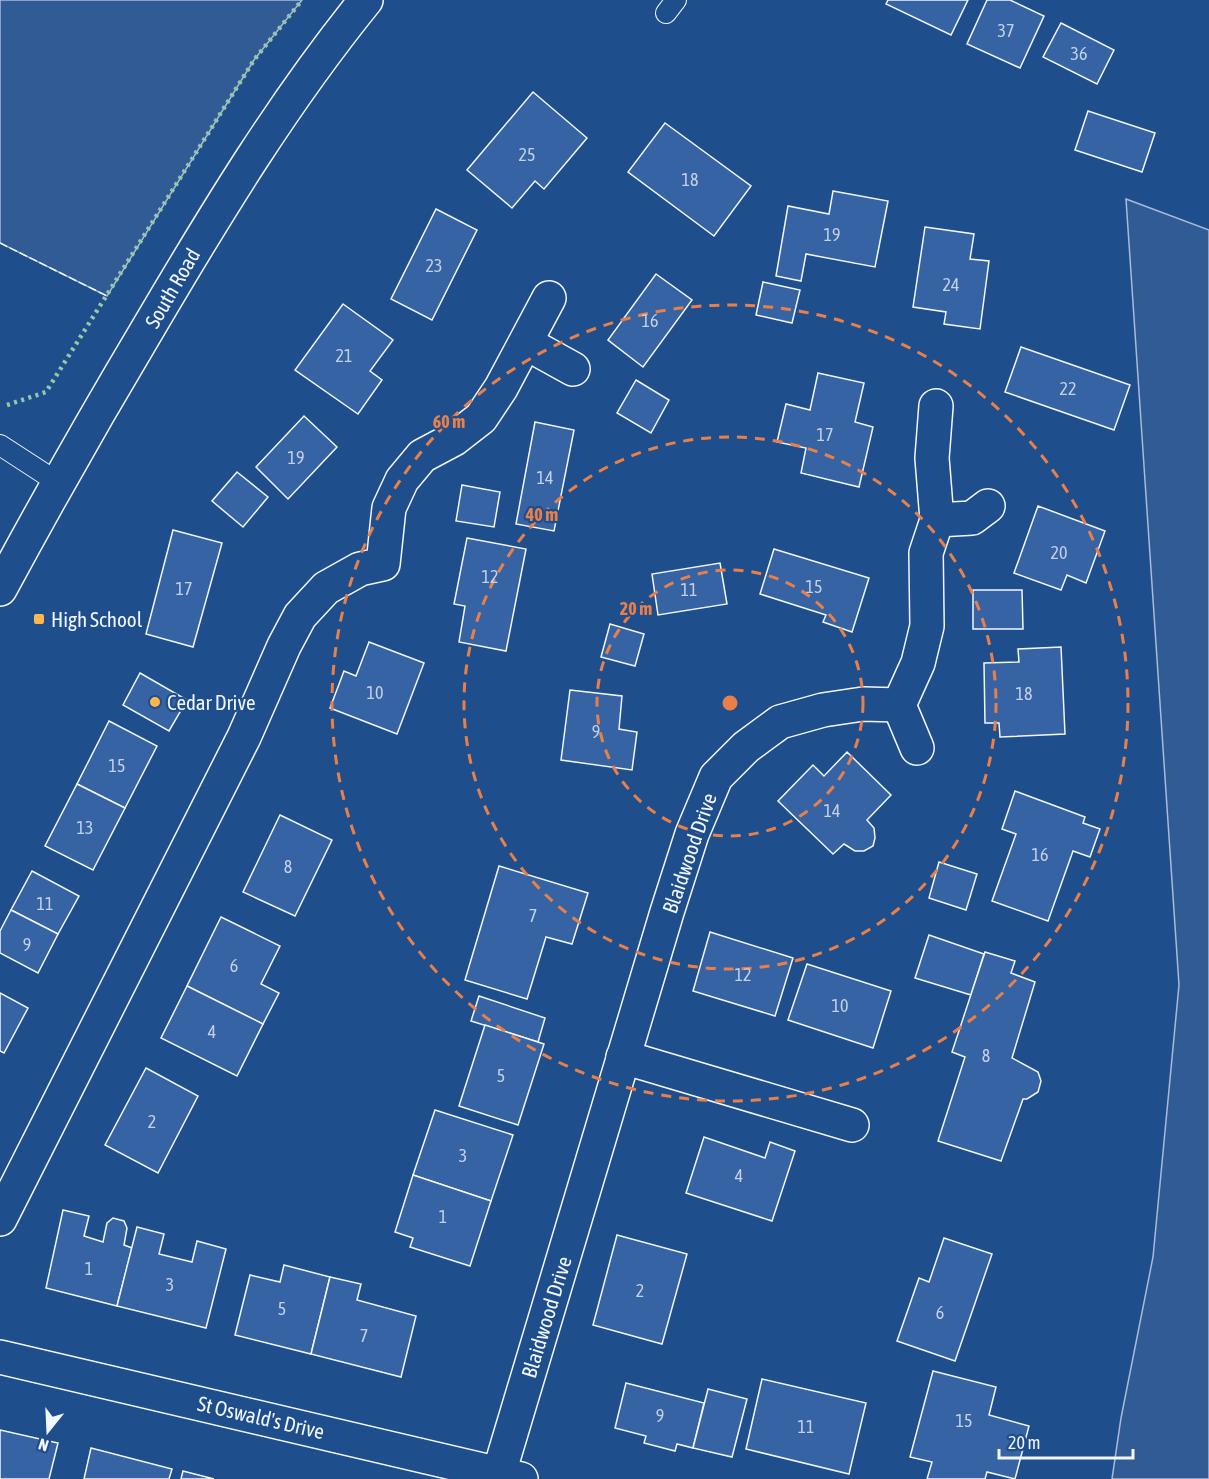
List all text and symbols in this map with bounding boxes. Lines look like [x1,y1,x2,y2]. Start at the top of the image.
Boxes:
house number: 37 [998,20,1014,41]
house number: 36 [1071,43,1087,64]
house number: 25 [519,144,535,165]
house number: 18 [682,169,698,190]
house number: 19 [824,224,840,245]
street label: South Road [140,244,204,332]
house number: 23 [426,255,442,276]
house number: 24 [943,274,959,295]
house number: 16 [642,310,658,331]
house number: 21 [336,345,352,366]
house number: 22 [1060,378,1076,399]
text: 60 m [433,411,465,432]
house number: 17 [817,424,833,445]
house number: 19 [288,447,304,468]
house number: 14 [537,467,553,488]
text: 40 m [525,504,558,525]
house number: 20 [1051,542,1067,563]
house number: 12 [482,566,498,587]
house number: 15 [806,576,822,597]
house number: 17 [176,578,192,599]
house number: 11 [681,579,697,600]
text: 20 m [620,598,652,619]
place label: High School [51,607,143,631]
marker: High School [32,612,46,626]
house number: 10 [367,682,383,703]
house number: 18 [1016,683,1032,704]
place label: Cedar Drive [167,690,255,714]
centre of rings [720,693,740,713]
marker: Cedar Drive [148,695,162,709]
house number: 9 [592,721,600,742]
house number: 15 [109,755,125,776]
street label: Blaidwood Drive [657,790,721,916]
house number: 14 [824,800,840,821]
house number: 13 [77,817,93,838]
house number: 16 [1032,844,1048,865]
house number: 8 [284,856,292,877]
house number: 11 [37,893,53,914]
house number: 7 [529,905,537,926]
house number: 9 [23,934,31,955]
house number: 6 [230,955,238,976]
house number: 12 [735,964,751,985]
house number: 10 [832,995,848,1016]
house number: 4 [208,1021,216,1042]
house number: 8 [982,1045,990,1066]
house number: 5 [497,1065,505,1086]
house number: 2 [148,1111,156,1132]
house number: 3 [459,1145,467,1166]
house number: 4 [735,1165,743,1186]
house number: 1 [439,1206,447,1227]
street label: Blaidwood Drive [516,1253,576,1381]
house number: 1 [85,1258,93,1279]
house number: 3 [166,1274,174,1295]
house number: 2 [636,1280,644,1301]
house number: 5 [278,1298,286,1319]
house number: 6 [936,1302,944,1323]
house number: 7 [360,1325,368,1346]
street label: St Oswald's Drive [195,1391,327,1443]
north arrow [18,1401,78,1461]
house number: 9 [656,1405,664,1426]
house number: 15 [956,1410,972,1431]
house number: 11 [798,1416,814,1437]
scale bar [999,1422,1132,1460]
text: 20 m [1008,1432,1040,1453]
text: N [36,1435,51,1455]

